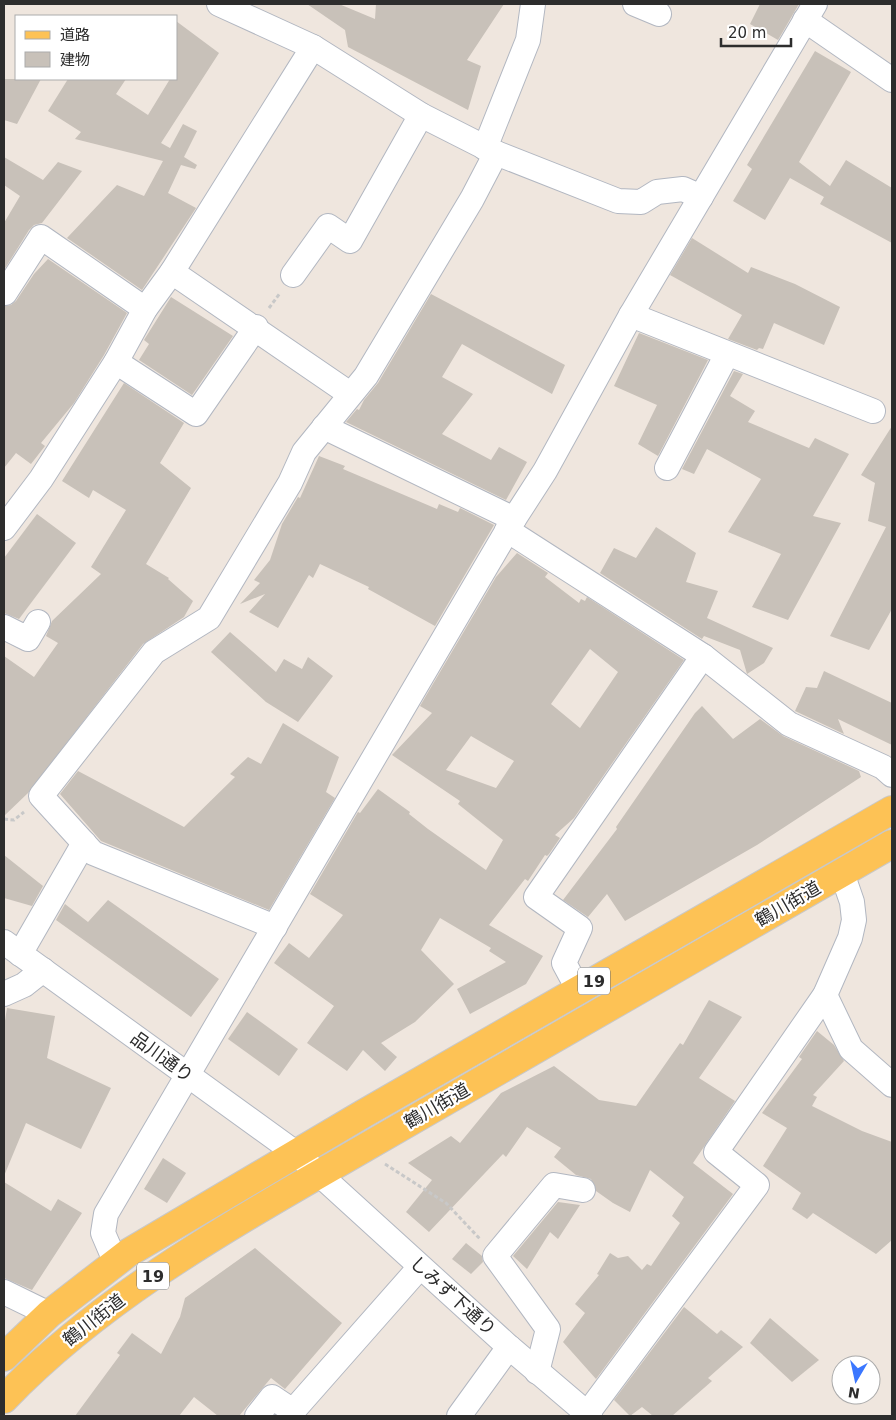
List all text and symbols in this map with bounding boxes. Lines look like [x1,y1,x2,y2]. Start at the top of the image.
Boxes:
legend [15,15,178,80]
scale bar [721,15,791,47]
text: 20 m [728,24,766,42]
text: 道路 [60,26,90,44]
text: 建物 [60,51,90,69]
street label: 鶴川街道 [751,876,824,931]
road number: 19 [578,968,610,994]
street label: 品川通り [127,1027,198,1086]
street label: 鶴川街道 [400,1078,473,1133]
street label: しみず下通り [406,1252,500,1340]
road number: 19 [137,1262,169,1290]
street label: 鶴川街道 [59,1289,129,1350]
north arrow [831,1355,881,1405]
text: N [847,1384,861,1402]

